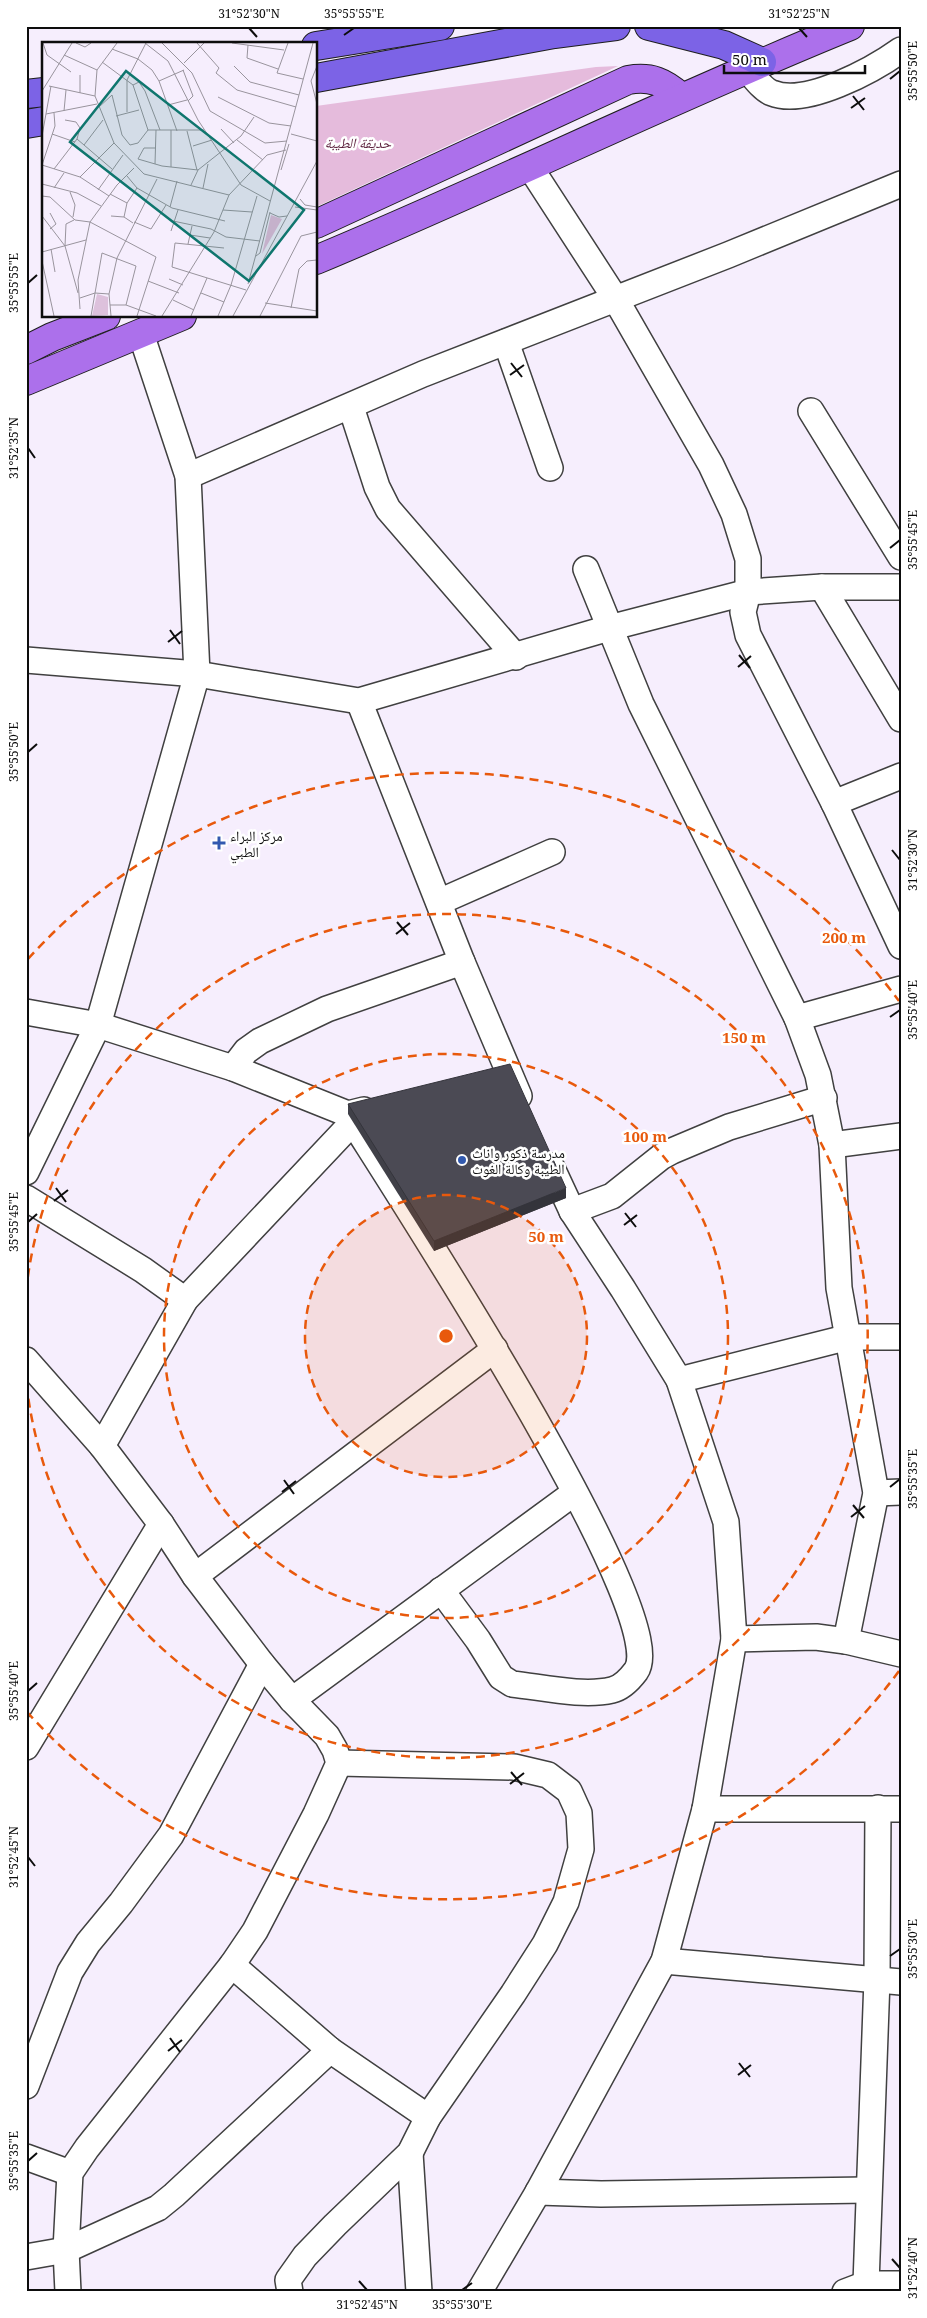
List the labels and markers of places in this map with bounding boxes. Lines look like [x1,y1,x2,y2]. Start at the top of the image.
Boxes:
place label: مركز البراء الطبي [230,826,283,863]
marker: مركز البراء الطبي [212,836,226,850]
place label: مدرسة ذكور واناث الطيبة وكالة الغوث [472,1143,565,1178]
marker: مدرسة ذكور واناث الطيبة وكالة الغوث [456,1154,468,1166]
centre of rings [437,1327,455,1345]

